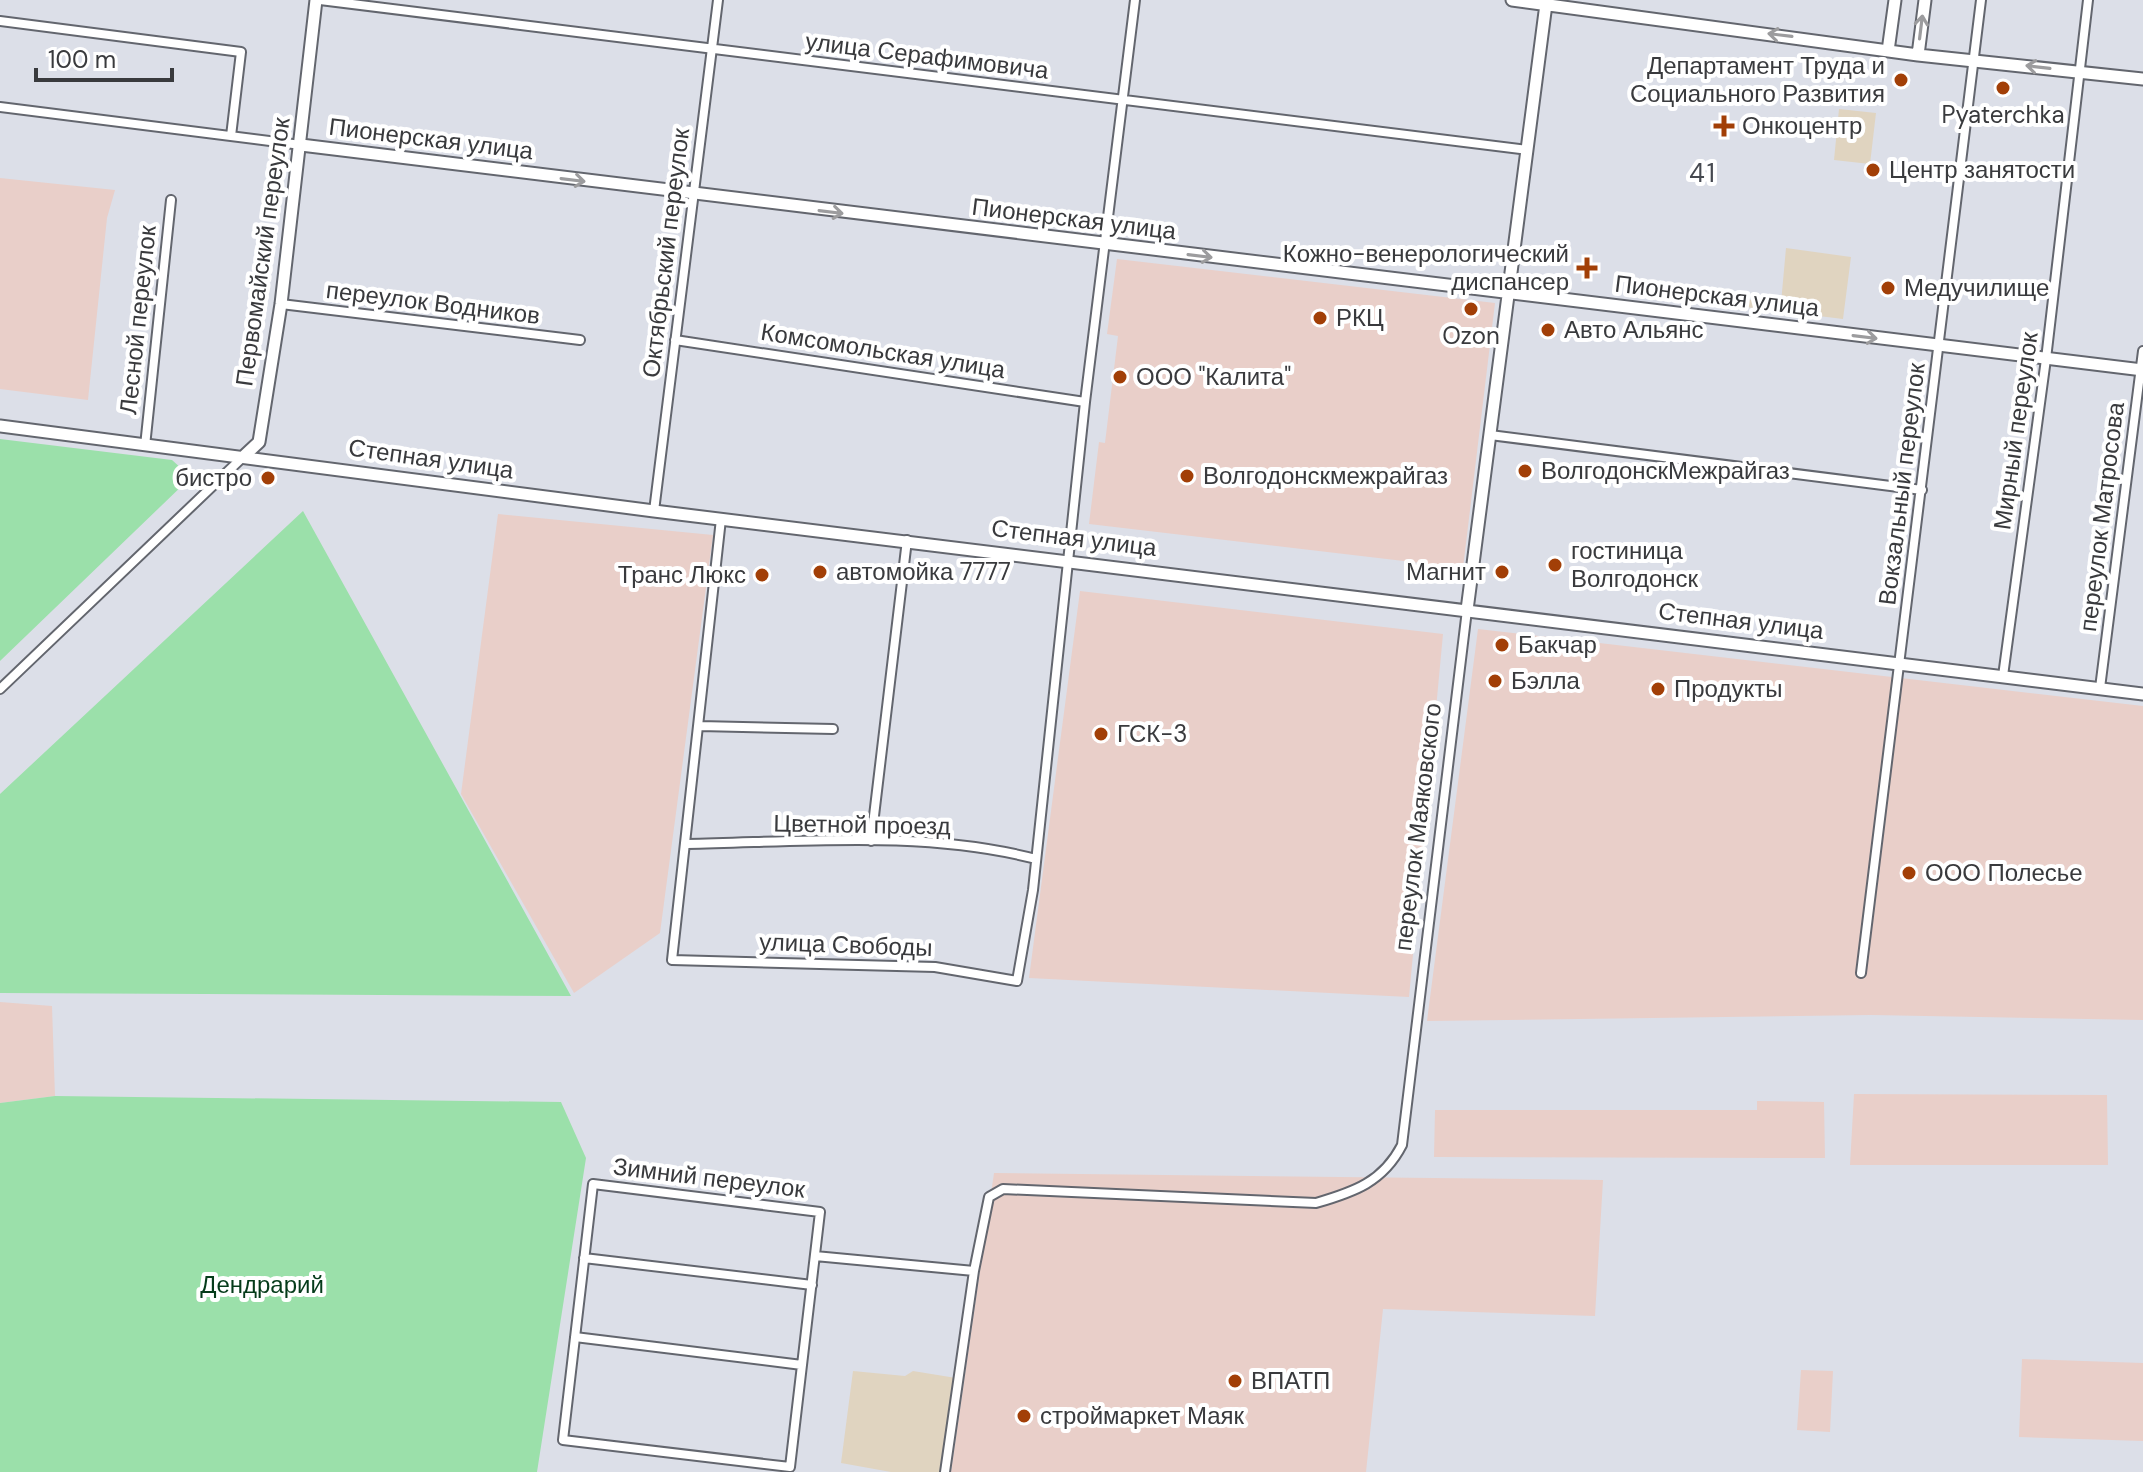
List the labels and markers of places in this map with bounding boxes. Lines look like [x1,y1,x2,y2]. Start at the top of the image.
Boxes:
place label: Департамент Труда и Социального Развития [1630,50,1885,109]
marker: Департамент Труда и Социального Развития [1892,71,1910,89]
marker: Pyaterchka [1994,79,2012,97]
place label: Pyaterchka [1942,99,2064,130]
place label: Онкоцентр [1742,110,1862,141]
marker: Онкоцентр [1713,115,1735,137]
place label: Центр занятости [1889,154,2075,185]
marker: Центр занятости [1864,161,1882,179]
place label: Кожно-венерологический диспансер [1283,238,1569,297]
marker: Кожно-венерологический диспансер [1576,257,1598,279]
place label: Медучилище [1904,272,2049,303]
marker: Медучилище [1879,279,1897,297]
marker: Ozon [1462,300,1480,318]
place label: РКЦ [1336,302,1384,333]
marker: РКЦ [1311,309,1329,327]
place label: Авто Альянс [1564,314,1703,345]
place label: Ozon [1442,320,1500,351]
marker: Авто Альянс [1539,321,1557,339]
place label: ООО "Калита" [1136,361,1291,392]
marker: ООО "Калита" [1111,368,1129,386]
place label: ВолгодонскМежрайгаз [1541,455,1790,486]
place label: Волгодонскмежрайгаз [1203,460,1448,491]
place label: бистро [175,462,252,493]
marker: ВолгодонскМежрайгаз [1516,462,1534,480]
marker: Волгодонскмежрайгаз [1178,467,1196,485]
marker: бистро [259,469,277,487]
place label: гостиница Волгодонск [1571,535,1698,594]
place label: автомойка 7777 [836,556,1011,587]
place label: Магнит [1406,556,1486,587]
marker: гостиница Волгодонск [1546,556,1564,574]
place label: Транс Люкс [618,559,746,590]
marker: автомойка 7777 [811,563,829,581]
marker: Магнит [1493,563,1511,581]
marker: Транс Люкс [753,566,771,584]
place label: Бакчар [1518,629,1597,660]
marker: Бакчар [1493,636,1511,654]
place label: Бэлла [1511,665,1580,696]
marker: Бэлла [1486,672,1504,690]
place label: Продукты [1674,673,1782,704]
marker: Продукты [1649,680,1667,698]
place label: ГСК-3 [1117,718,1187,749]
marker: ГСК-3 [1092,725,1110,743]
place label: ООО Полесье [1925,857,2083,888]
marker: ООО Полесье [1900,864,1918,882]
place label: ВПАТП [1251,1365,1330,1396]
marker: ВПАТП [1226,1372,1244,1390]
place label: строймаркет Маяк [1040,1400,1245,1431]
marker: строймаркет Маяк [1015,1407,1033,1425]

